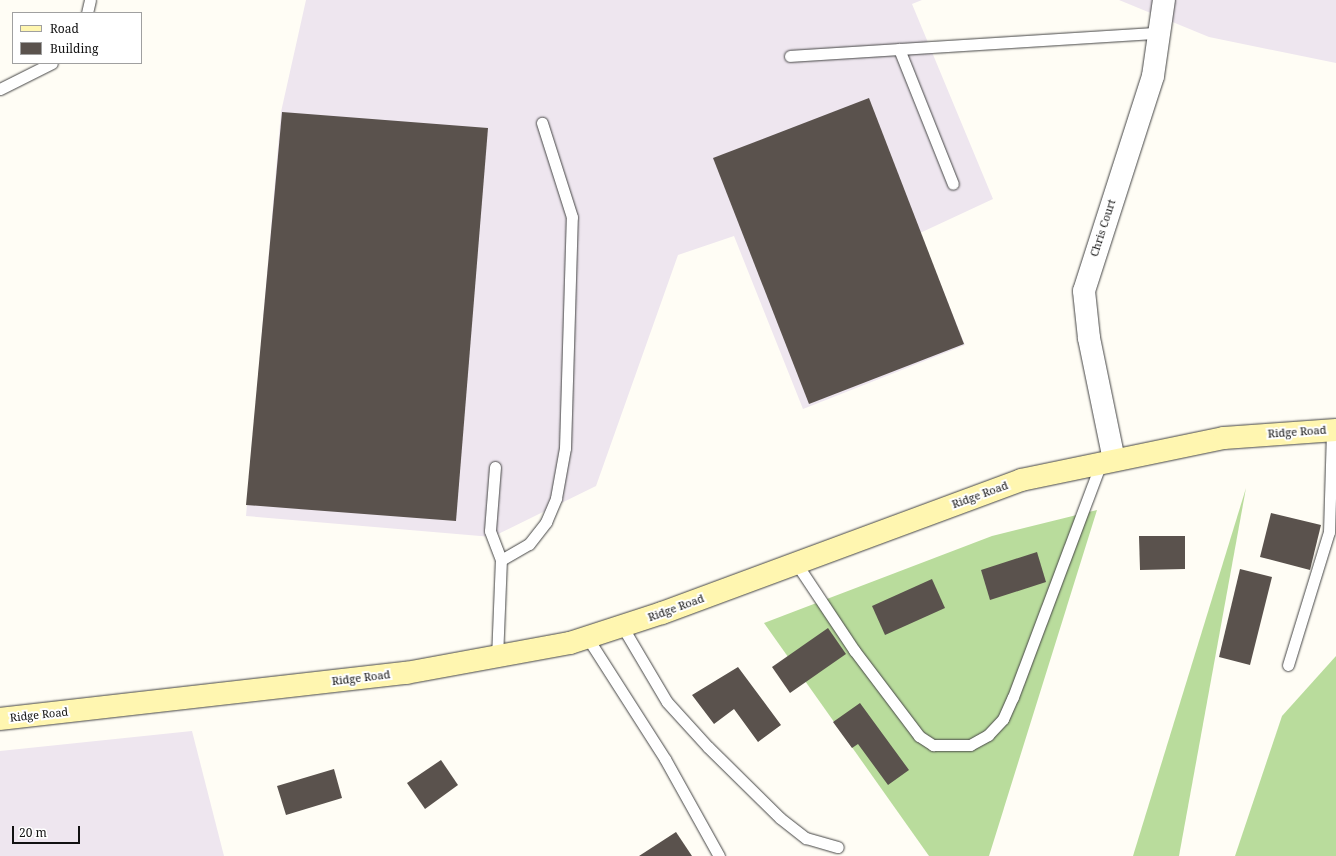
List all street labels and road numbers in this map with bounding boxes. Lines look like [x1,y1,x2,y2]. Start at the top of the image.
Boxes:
street label: Chris Court [1088,198,1118,258]
street label: Ridge Road [1267,423,1327,441]
street label: Ridge Road [950,479,1010,511]
street label: Ridge Road [646,592,706,624]
street label: Ridge Road [331,668,391,688]
street label: Ridge Road [9,705,69,725]

